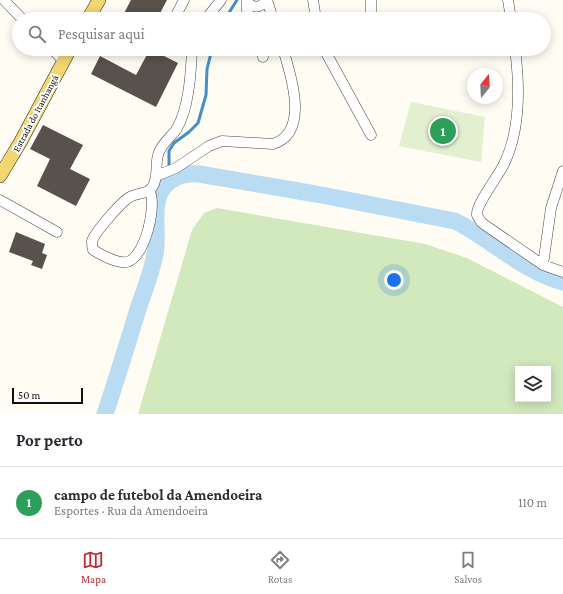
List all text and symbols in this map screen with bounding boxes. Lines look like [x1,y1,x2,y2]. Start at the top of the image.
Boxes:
search box [12,12,551,56]
icon: search [26,23,48,45]
text: Pesquisar aqui [58,26,145,42]
north arrow [467,68,503,104]
street label: Estrada do Itanhangá [10,73,61,154]
pin: 1 [430,116,456,146]
your location [384,270,404,290]
map controls [515,366,551,402]
button: layers [515,366,551,402]
scale bar [12,386,83,405]
text: 50 m [18,389,40,401]
text: Por perto [16,431,83,450]
text: campo de futebol da Amendoeira [54,487,262,503]
text: 1 [27,495,31,510]
text: 110 m [518,495,547,510]
text: Esportes · Rua da Amendoeira [54,503,208,518]
tab: Mapa [81,549,106,585]
tab: Rotas [268,549,292,585]
tab: Salvos [454,549,482,585]

